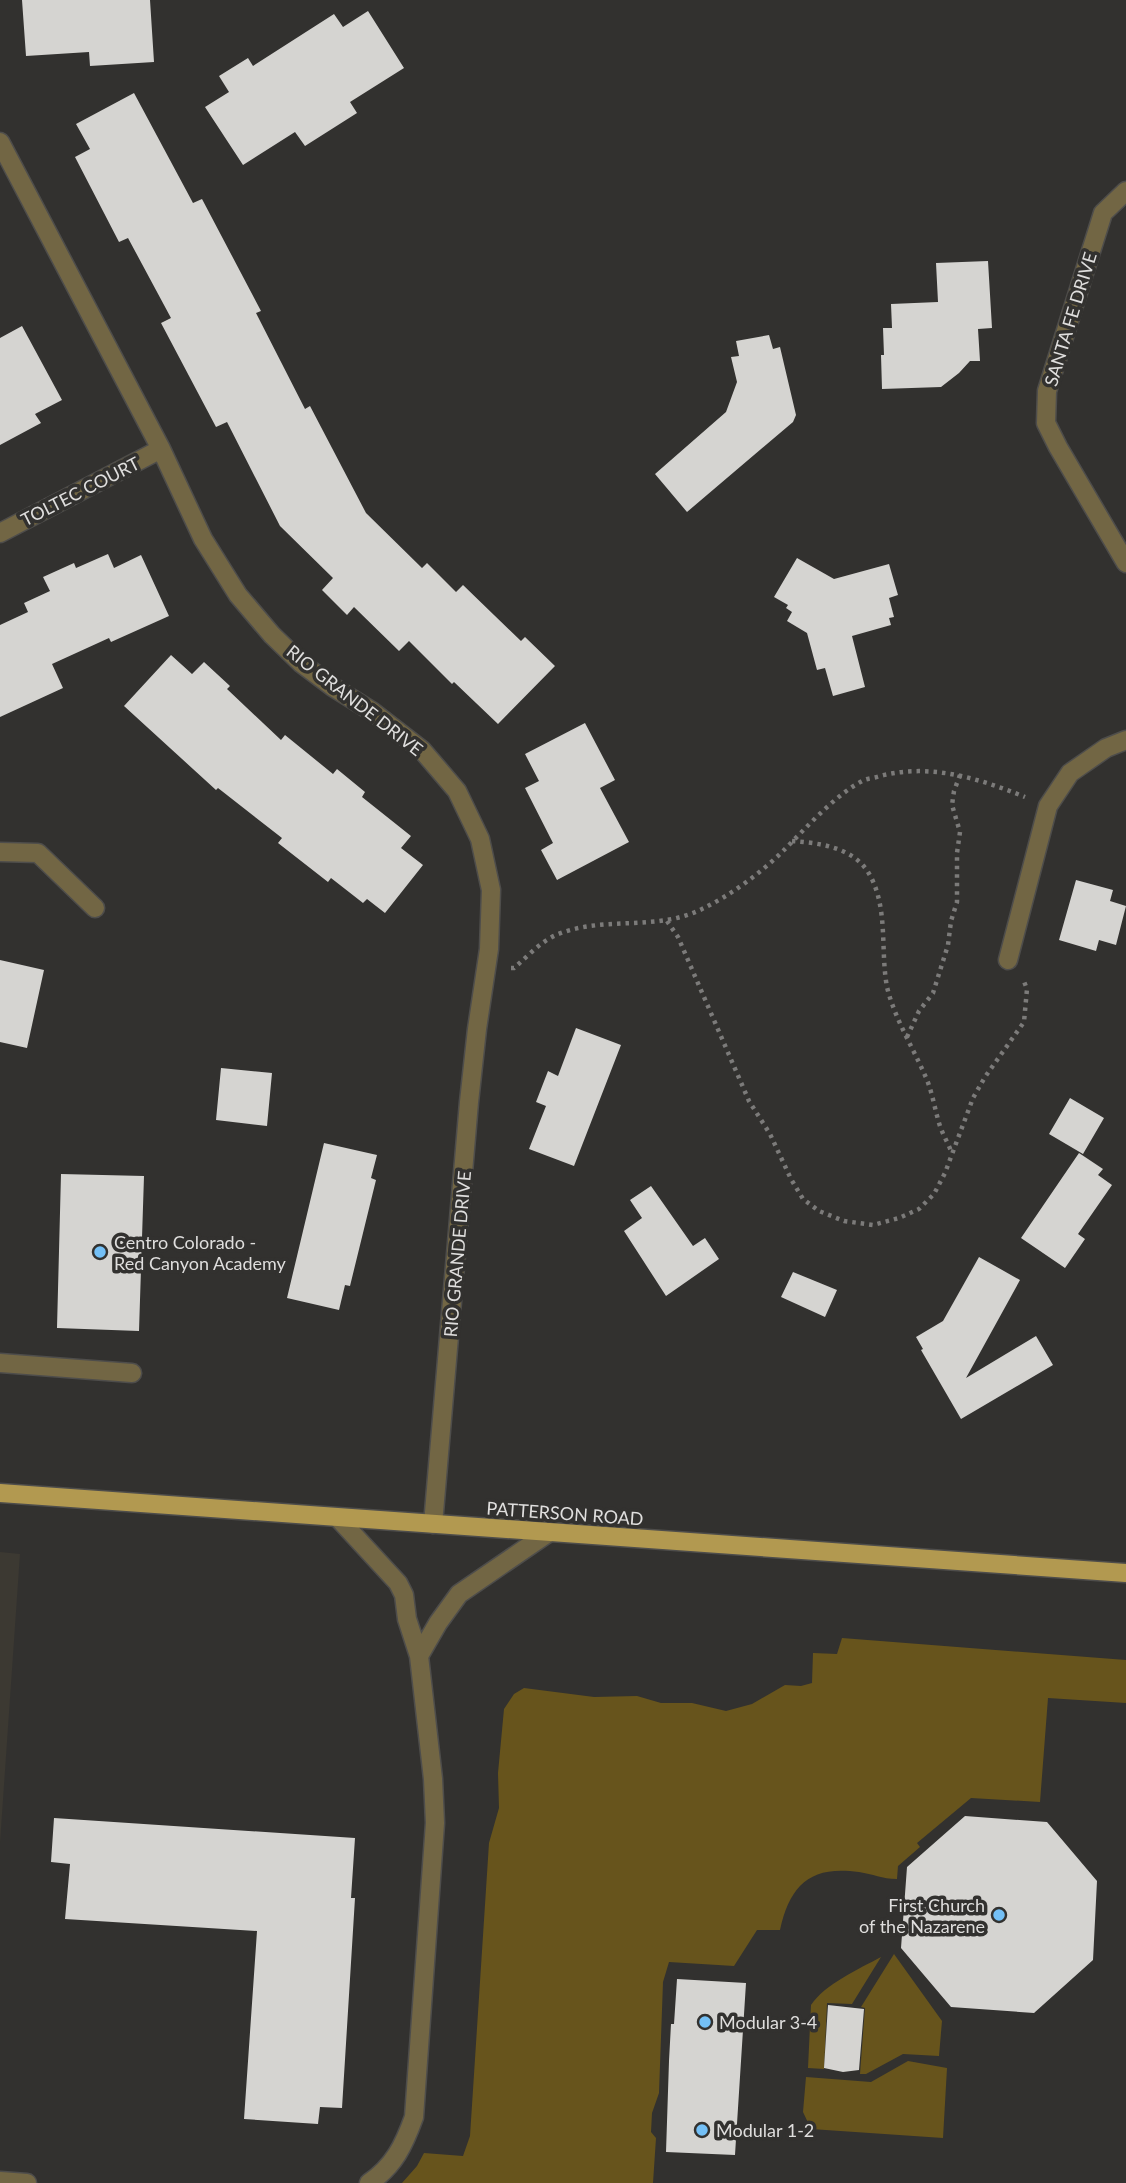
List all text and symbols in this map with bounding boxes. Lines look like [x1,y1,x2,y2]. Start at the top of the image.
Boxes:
street label: SANTA FE DRIVE [1039,249,1101,389]
street label: TOLTEC COURT [17,451,143,530]
street label: RIO GRANDE DRIVE [282,640,428,760]
street label: RIO GRANDE DRIVE [439,1170,475,1338]
place label: Centro Colorado - Red Canyon Academy [114,1231,287,1274]
marker: Centro Colorado - Red Canyon Academy [92,1244,108,1260]
street label: PATTERSON ROAD [486,1497,644,1529]
place label: First Church of the Nazarene [859,1894,985,1937]
marker: First Church of the Nazarene [991,1907,1007,1923]
place label: Modular 3-4 [719,2011,817,2033]
marker: Modular 3-4 [697,2014,713,2030]
place label: Modular 1-2 [716,2119,814,2141]
marker: Modular 1-2 [694,2122,710,2138]

